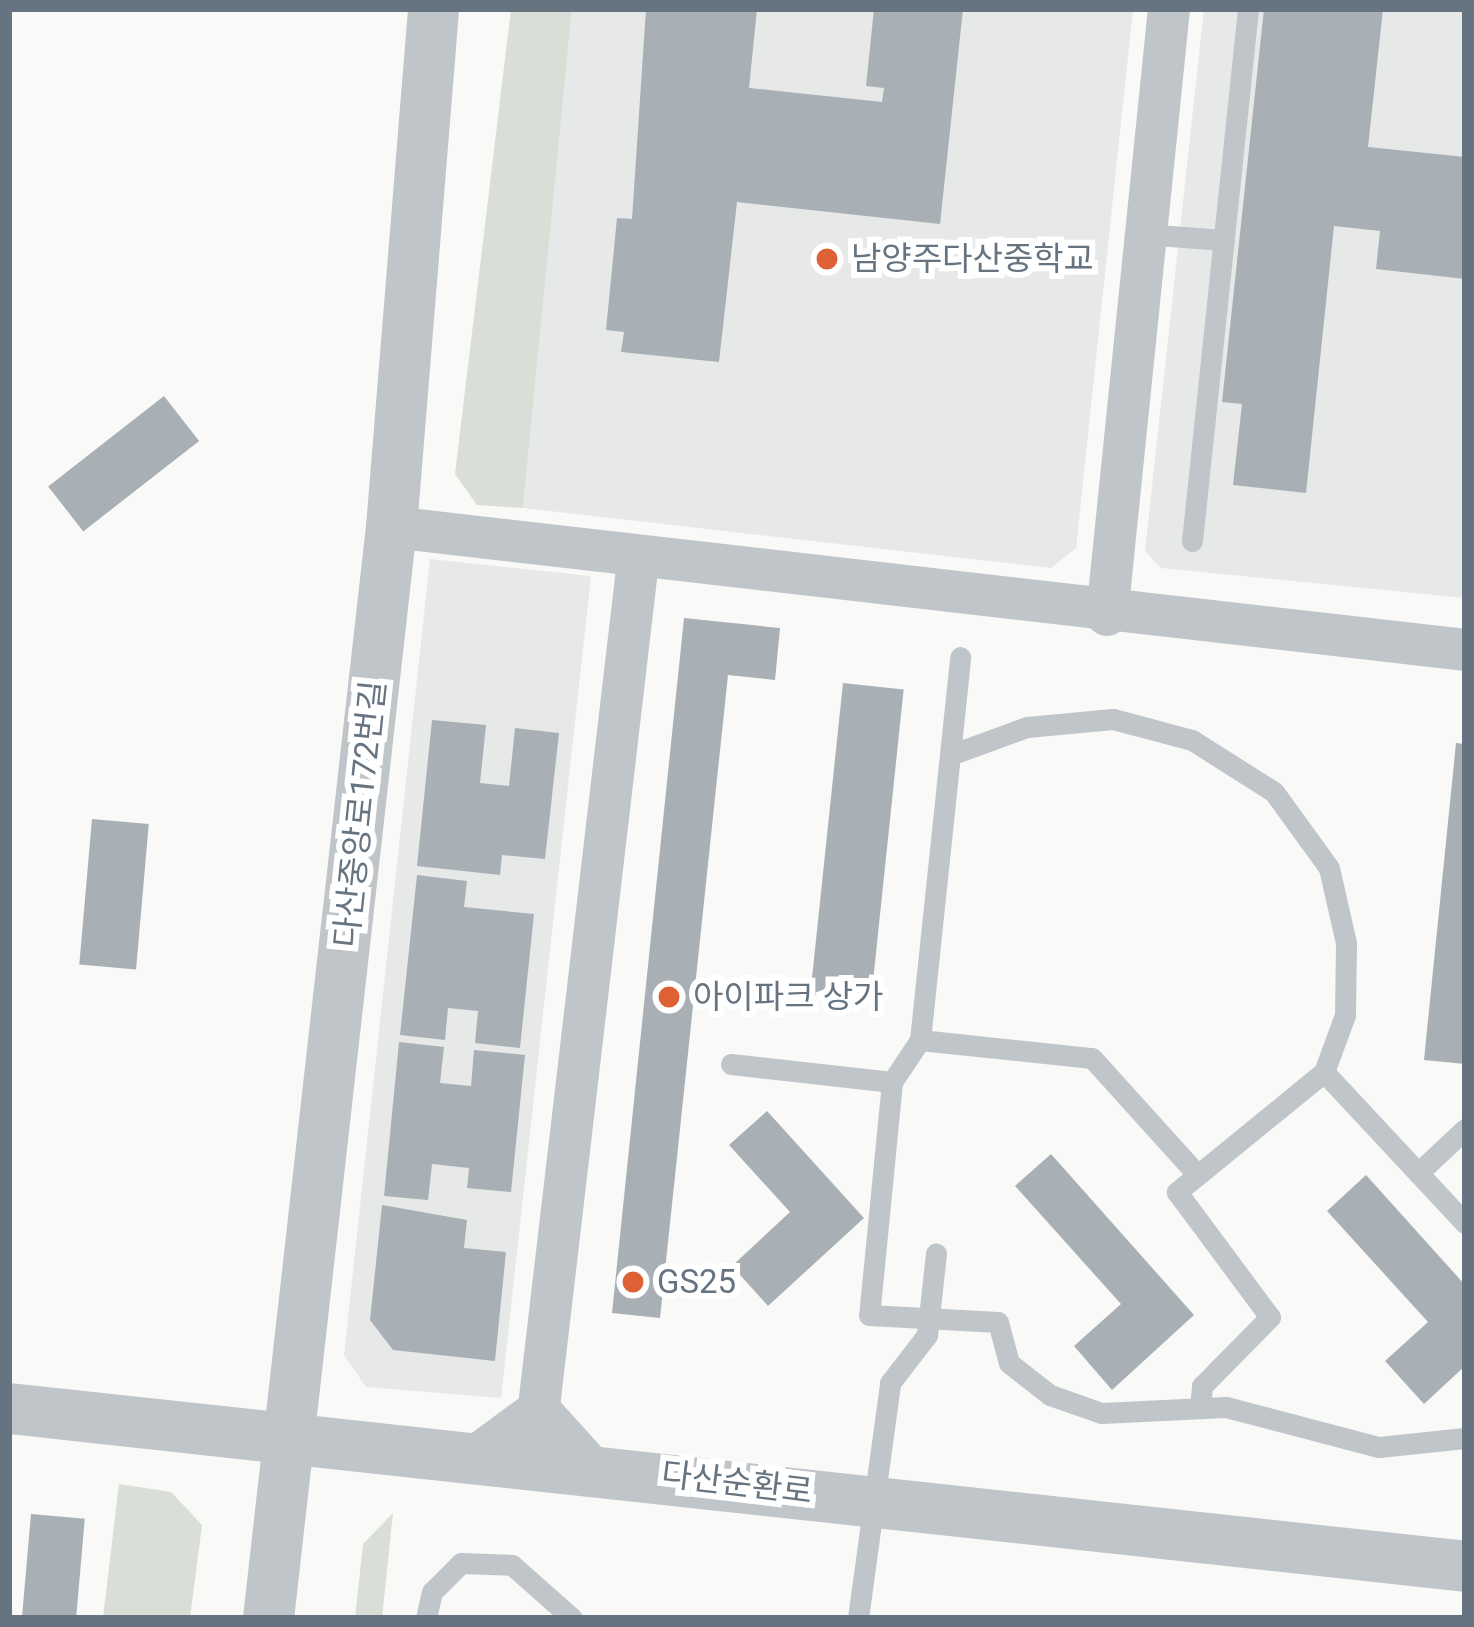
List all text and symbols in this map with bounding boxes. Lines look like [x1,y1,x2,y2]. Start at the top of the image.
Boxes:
place label: 남양주다산중학교 [851,239,1094,279]
marker: 남양주다산중학교 [814,246,840,272]
street label: 다산중앙로172번길 [326,679,394,949]
place label: 아이파크 상가 [693,977,883,1017]
marker: 아이파크 상가 [656,984,682,1010]
place label: GS25 [657,1262,736,1302]
marker: GS25 [620,1269,646,1295]
street label: 다산순환로 [659,1454,815,1512]

